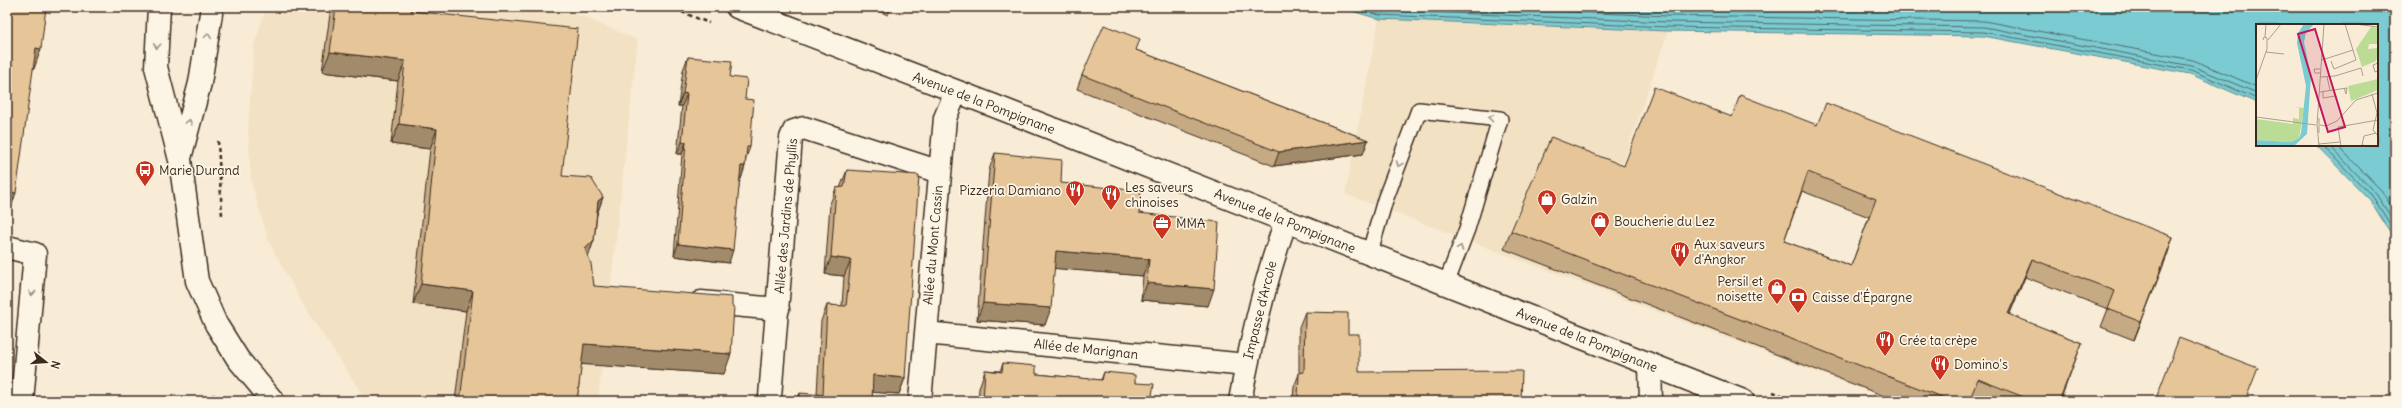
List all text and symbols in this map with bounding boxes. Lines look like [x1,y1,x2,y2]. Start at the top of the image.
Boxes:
inset map [2256,24,2378,146]
one-way arrow [203,32,212,39]
one-way arrow [152,43,161,49]
street label: Avenue de la Pompignane [910,68,1058,138]
one-way arrow [1488,114,1494,123]
one-way arrow [185,119,193,125]
street label: Allée des Jardins de Phyllis [771,137,801,294]
bus stop icon: Marie Durand [134,159,156,187]
one-way arrow [1395,160,1404,167]
place label: Marie Durand [159,162,240,179]
restaurant icon: Pizzeria Damiano [1064,179,1086,207]
place label: Les saveurs chinoises [1125,179,1193,211]
place label: Pizzeria Damiano [959,182,1061,199]
restaurant icon: Les saveurs chinoises [1100,183,1122,211]
street label: Allée du Mont Cassin [919,184,947,306]
street label: Avenue de la Pompignane [1212,185,1358,257]
shop icon: Galzin [1536,188,1558,216]
place label: Galzin [1561,191,1598,208]
shop icon: Boucherie du Lez [1589,210,1611,238]
office icon: MMA [1151,212,1173,240]
place label: Boucherie du Lez [1614,213,1715,230]
place label: MMA [1176,215,1205,232]
place label: Aux saveurs d'Angkor [1694,236,1765,268]
restaurant icon: Aux saveurs d'Angkor [1669,240,1691,268]
one-way arrow [1455,245,1463,252]
street label: Impasse d'Arcole [1240,259,1280,361]
place label: Persil et noisette [1717,273,1764,305]
shop icon: Persil et noisette [1766,277,1788,305]
bank icon: Caisse d'Épargne [1787,286,1809,314]
place label: Caisse d'Épargne [1812,288,1912,306]
one-way arrow [28,290,37,296]
street label: Avenue de la Pompignane [1514,304,1660,376]
restaurant icon: Crée ta crèpe [1874,329,1896,357]
place label: Crée ta crèpe [1899,332,1977,349]
street label: Allée de Marignan [1033,335,1139,363]
north arrow [26,342,66,382]
restaurant icon: Domino's [1929,353,1951,381]
place label: Domino's [1954,356,2008,373]
text: N [48,359,63,371]

